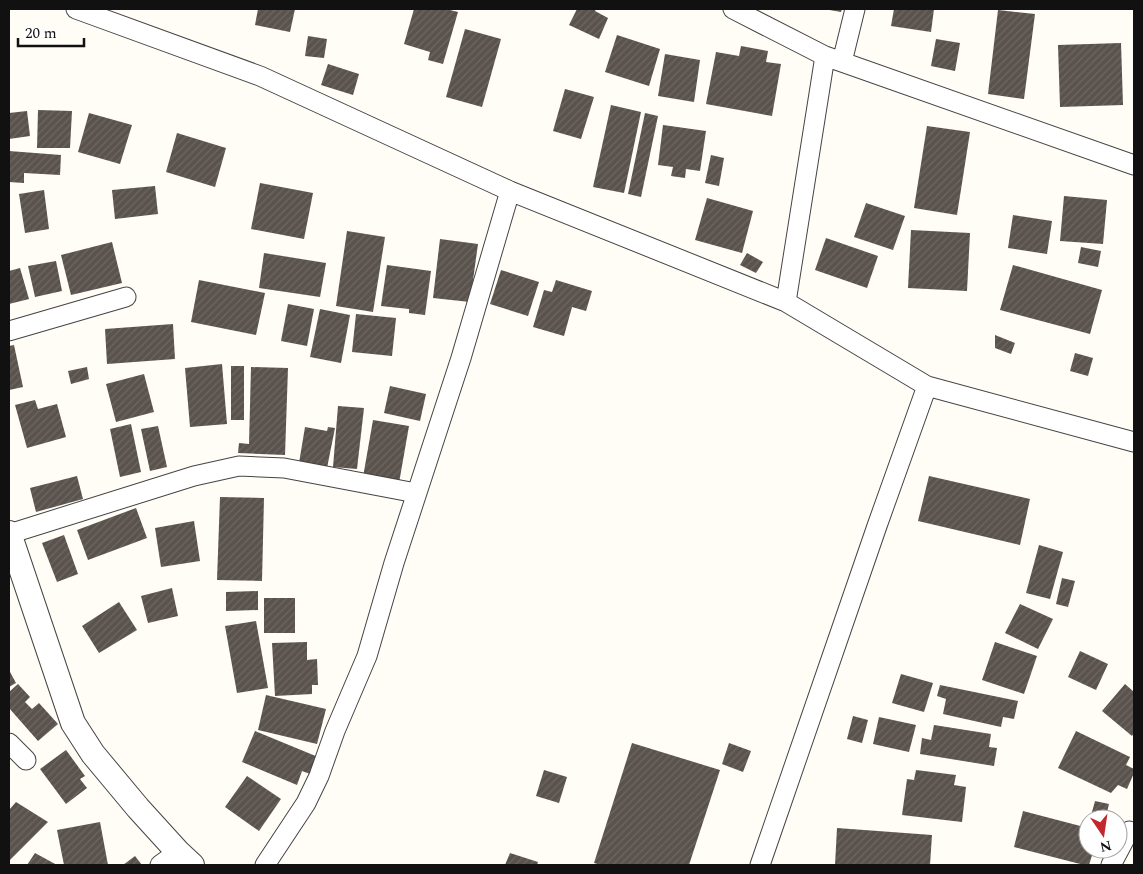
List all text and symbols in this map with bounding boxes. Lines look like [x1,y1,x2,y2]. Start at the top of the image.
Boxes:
scale bar [18,15,84,47]
text: 20 m [25,22,57,45]
north arrow [1078,809,1128,859]
text: N [1098,835,1114,858]

